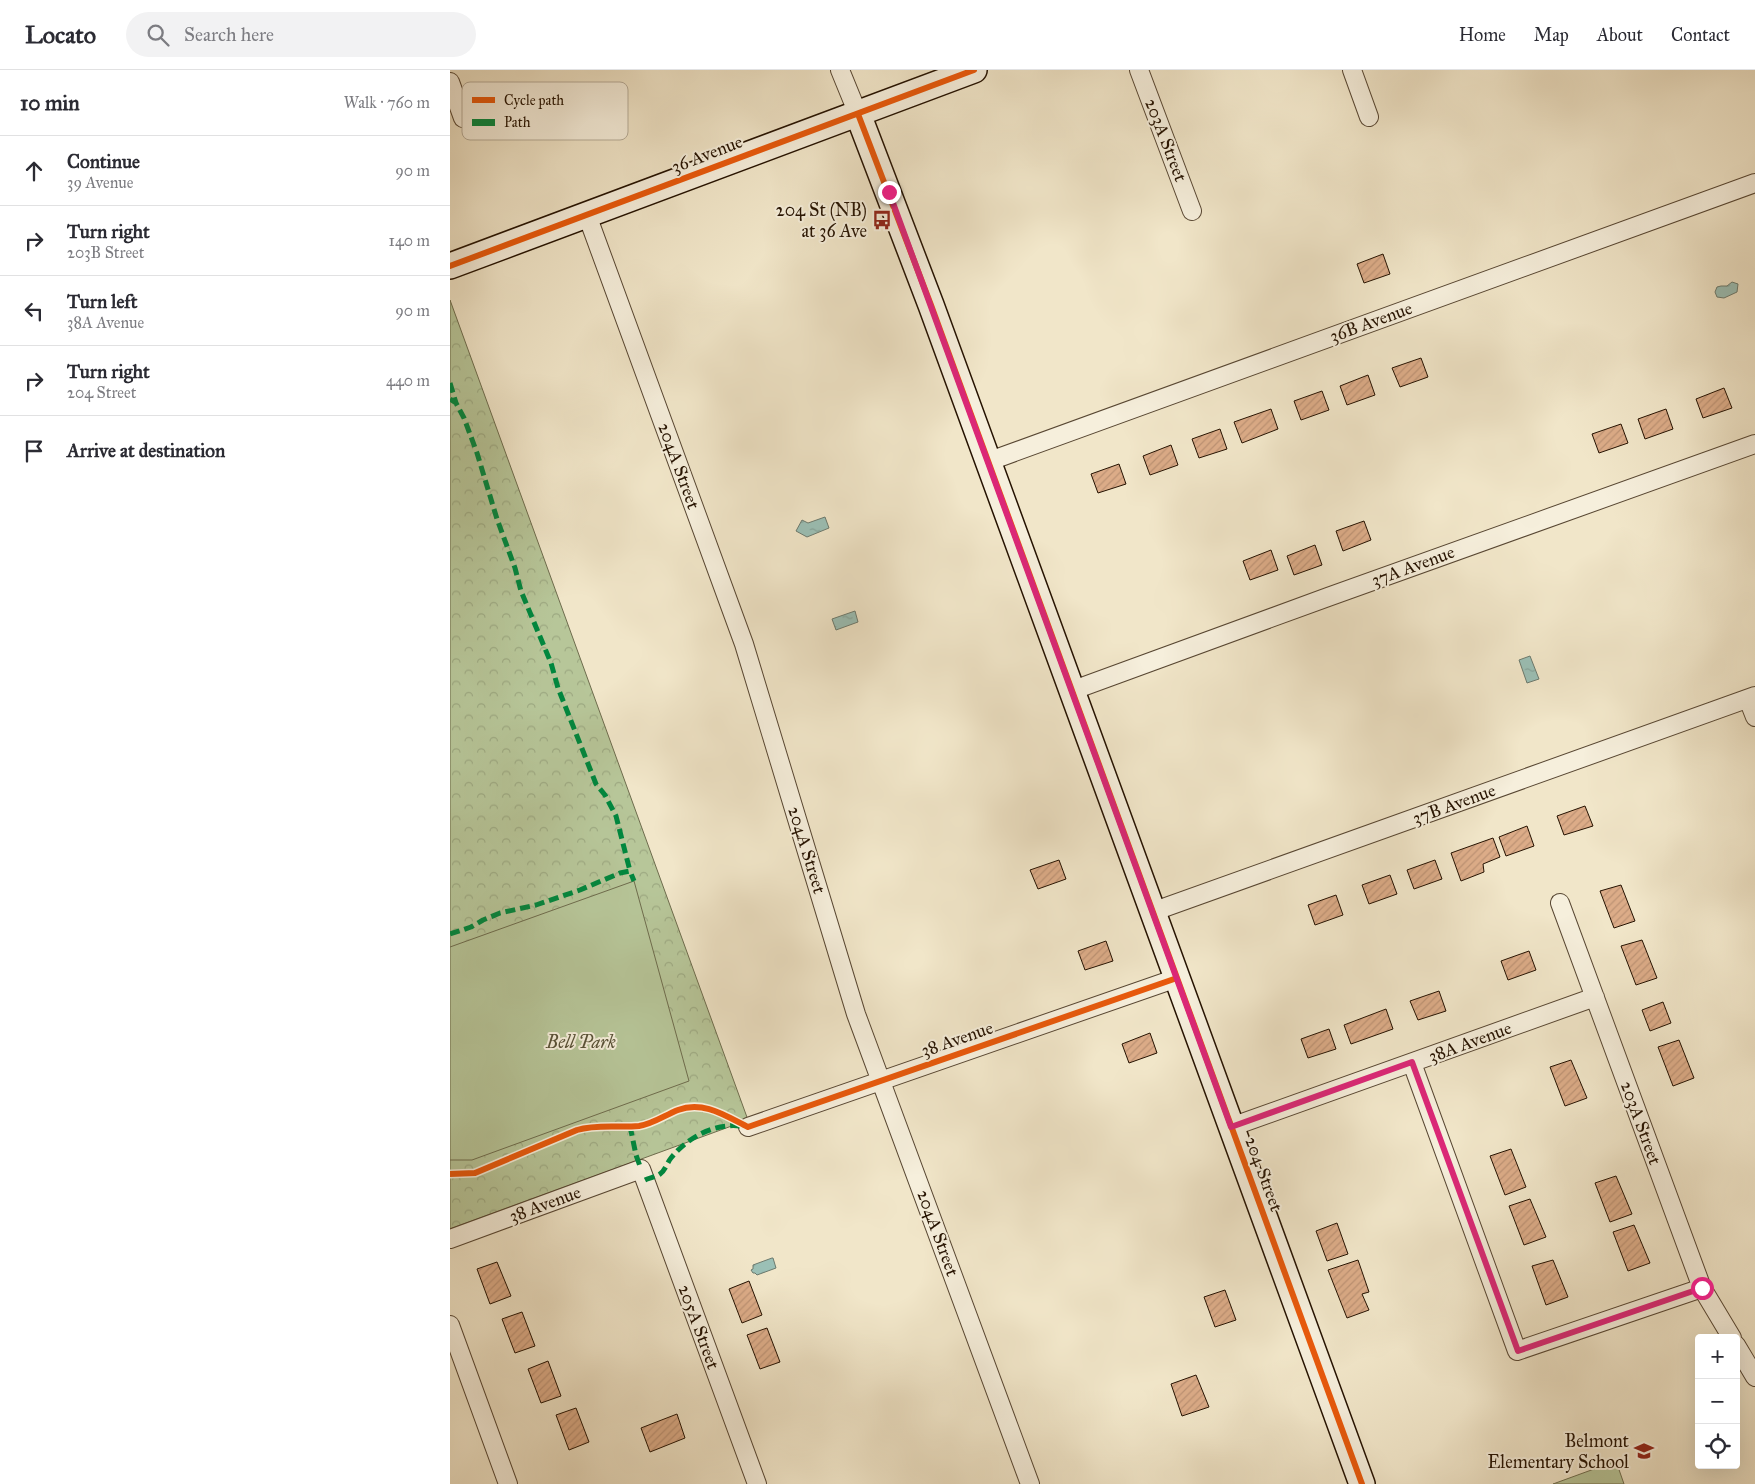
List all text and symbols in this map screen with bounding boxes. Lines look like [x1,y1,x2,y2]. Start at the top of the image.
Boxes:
search box [126,12,476,57]
text: Locato [25,20,96,50]
icon: search [144,21,172,49]
text: Search here [184,23,274,46]
text: Home [1459,24,1506,46]
text: Map [1534,24,1569,46]
text: About [1597,24,1643,46]
text: Contact [1671,24,1730,46]
legend [462,82,628,140]
text: 10 min [20,90,80,116]
text: Cycle path [504,92,564,109]
text: Walk · 760 m [344,93,430,112]
street label: 203A Street [1140,95,1192,185]
text: Path [504,114,531,131]
street label: 36 Avenue [668,130,746,178]
text: Continue [67,150,140,173]
icon: ahead [20,157,48,185]
text: 90 m [395,161,430,180]
text: 39 Avenue [67,173,133,192]
route end [878,181,901,204]
place label: 204 St (NB) at 36 Ave [776,199,867,242]
bus stop icon: 204 St (NB) at 36 Ave [871,209,893,231]
text: Turn right [67,220,150,243]
icon: right [20,227,48,255]
text: 140 m [389,231,430,250]
text: 203B Street [67,243,144,262]
text: Turn left [67,290,137,313]
icon: left [20,297,48,325]
street label: 36B Avenue [1327,297,1415,347]
text: 90 m [395,301,430,320]
text: 38A Avenue [67,313,144,332]
text: Turn right [67,360,150,383]
icon: right [20,367,48,395]
text: 440 m [386,371,430,390]
text: 204 Street [67,383,136,402]
street label: 204A Street [653,420,705,513]
icon: arrive [20,437,48,465]
text: Arrive at destination [67,439,225,462]
street label: 37A Avenue [1368,541,1458,591]
street label: 37B Avenue [1410,779,1498,829]
street label: 204A Street [783,804,831,897]
street label: 38 Avenue [918,1016,996,1062]
street label: 38A Avenue [1425,1017,1515,1067]
park label: Bell Park [545,1031,616,1053]
street label: 203A Street [1616,1078,1666,1168]
street label: 204 Street [1240,1134,1288,1215]
street label: 38 Avenue [506,1181,584,1227]
street label: 204A Street [912,1187,964,1280]
route start [1691,1277,1714,1300]
street label: 205A Street [674,1282,725,1373]
map controls [1695,1334,1740,1469]
button: + [1695,1334,1740,1379]
button: − [1695,1379,1740,1424]
button: locate [1695,1424,1740,1469]
place label: Belmont Elementary School [1487,1430,1630,1473]
school or university icon: Belmont Elementary School [1633,1440,1655,1462]

